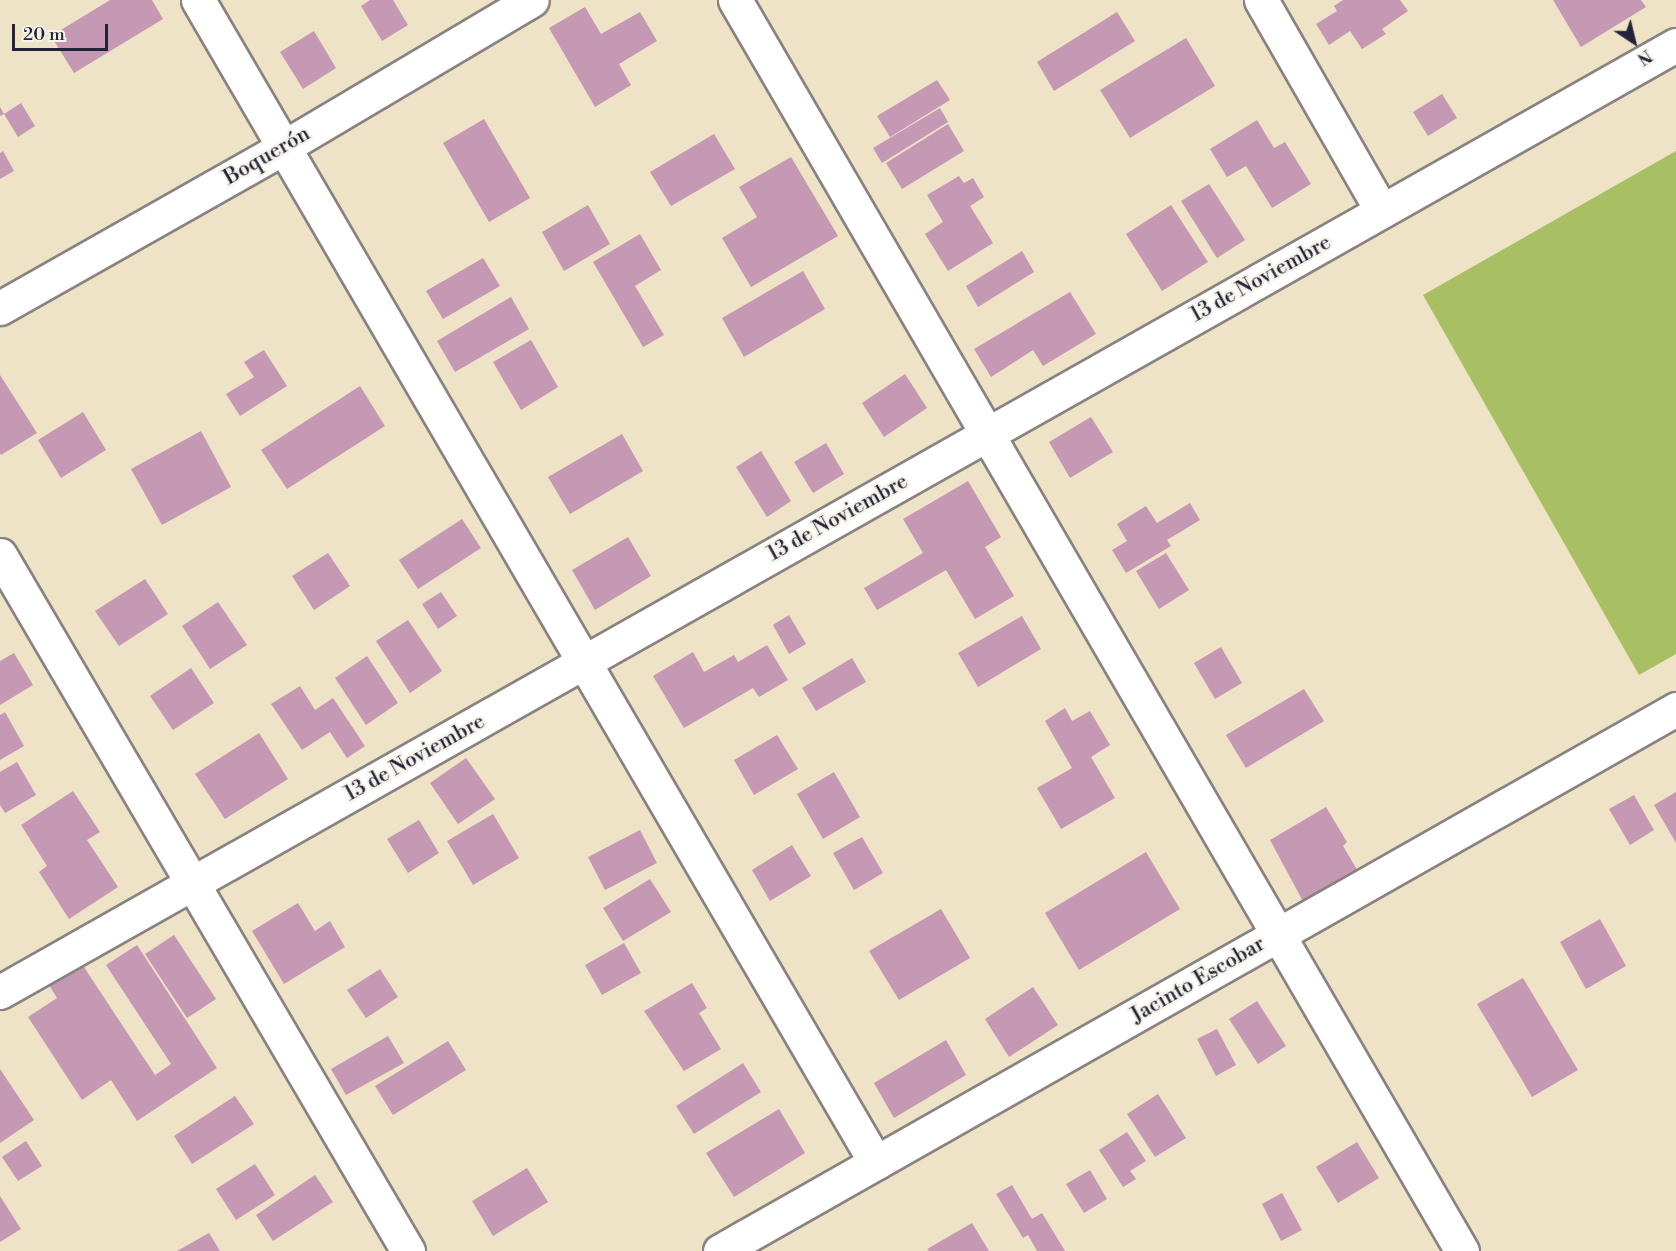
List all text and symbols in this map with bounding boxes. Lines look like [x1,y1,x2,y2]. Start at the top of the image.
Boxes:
scale bar [15,12,111,50]
north arrow [1604,12,1664,72]
text: 20 m [23,23,65,46]
text: N [1633,45,1655,69]
street label: Boquerón [219,121,315,191]
street label: 13 de Noviembre [1186,230,1336,328]
street label: 13 de Noviembre [763,469,913,567]
street label: 13 de Noviembre [340,709,490,807]
street label: Jacinto Escobar [1126,931,1270,1029]

